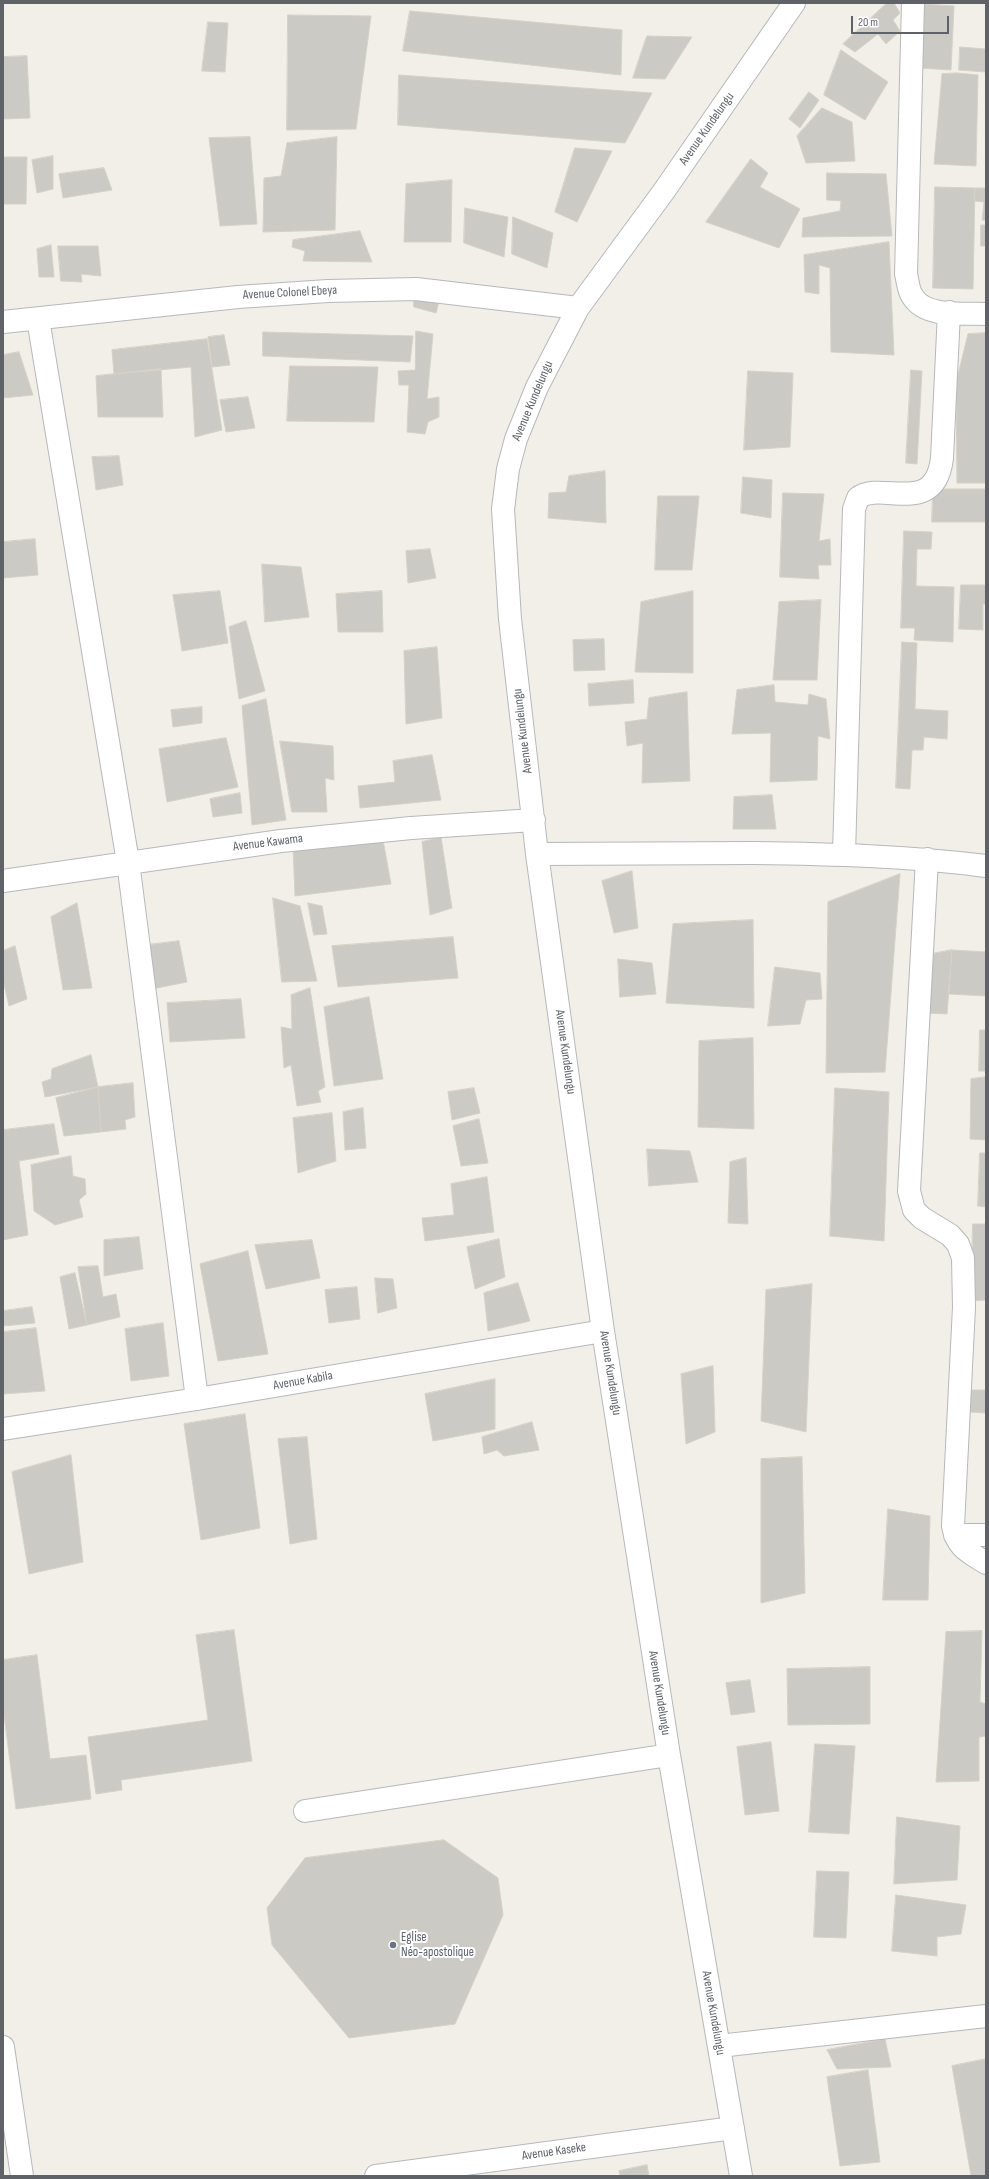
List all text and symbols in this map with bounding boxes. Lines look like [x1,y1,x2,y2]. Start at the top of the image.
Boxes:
scale bar [853,8,951,34]
text: 20 m [858,15,878,30]
street label: Avenue Kundelungu [676,90,738,168]
street label: Avenue Colonel Ebeya [243,283,337,303]
street label: Avenue Kundelungu [509,359,557,443]
street label: Avenue Kundelungu [510,688,536,774]
street label: Avenue Kawama [232,831,304,855]
street label: Avenue Kundelungu [551,1009,579,1095]
street label: Avenue Kundelungu [596,1330,624,1416]
street label: Avenue Kabila [272,1368,334,1394]
street label: Avenue Kundelungu [645,1650,673,1736]
place label: Eglise Néo-apostolique [401,1930,474,1961]
marker: Eglise Néo-apostolique [388,1940,398,1950]
street label: Avenue Kundelungu [698,1970,728,2056]
street label: Avenue Kaseke [521,2140,587,2164]

